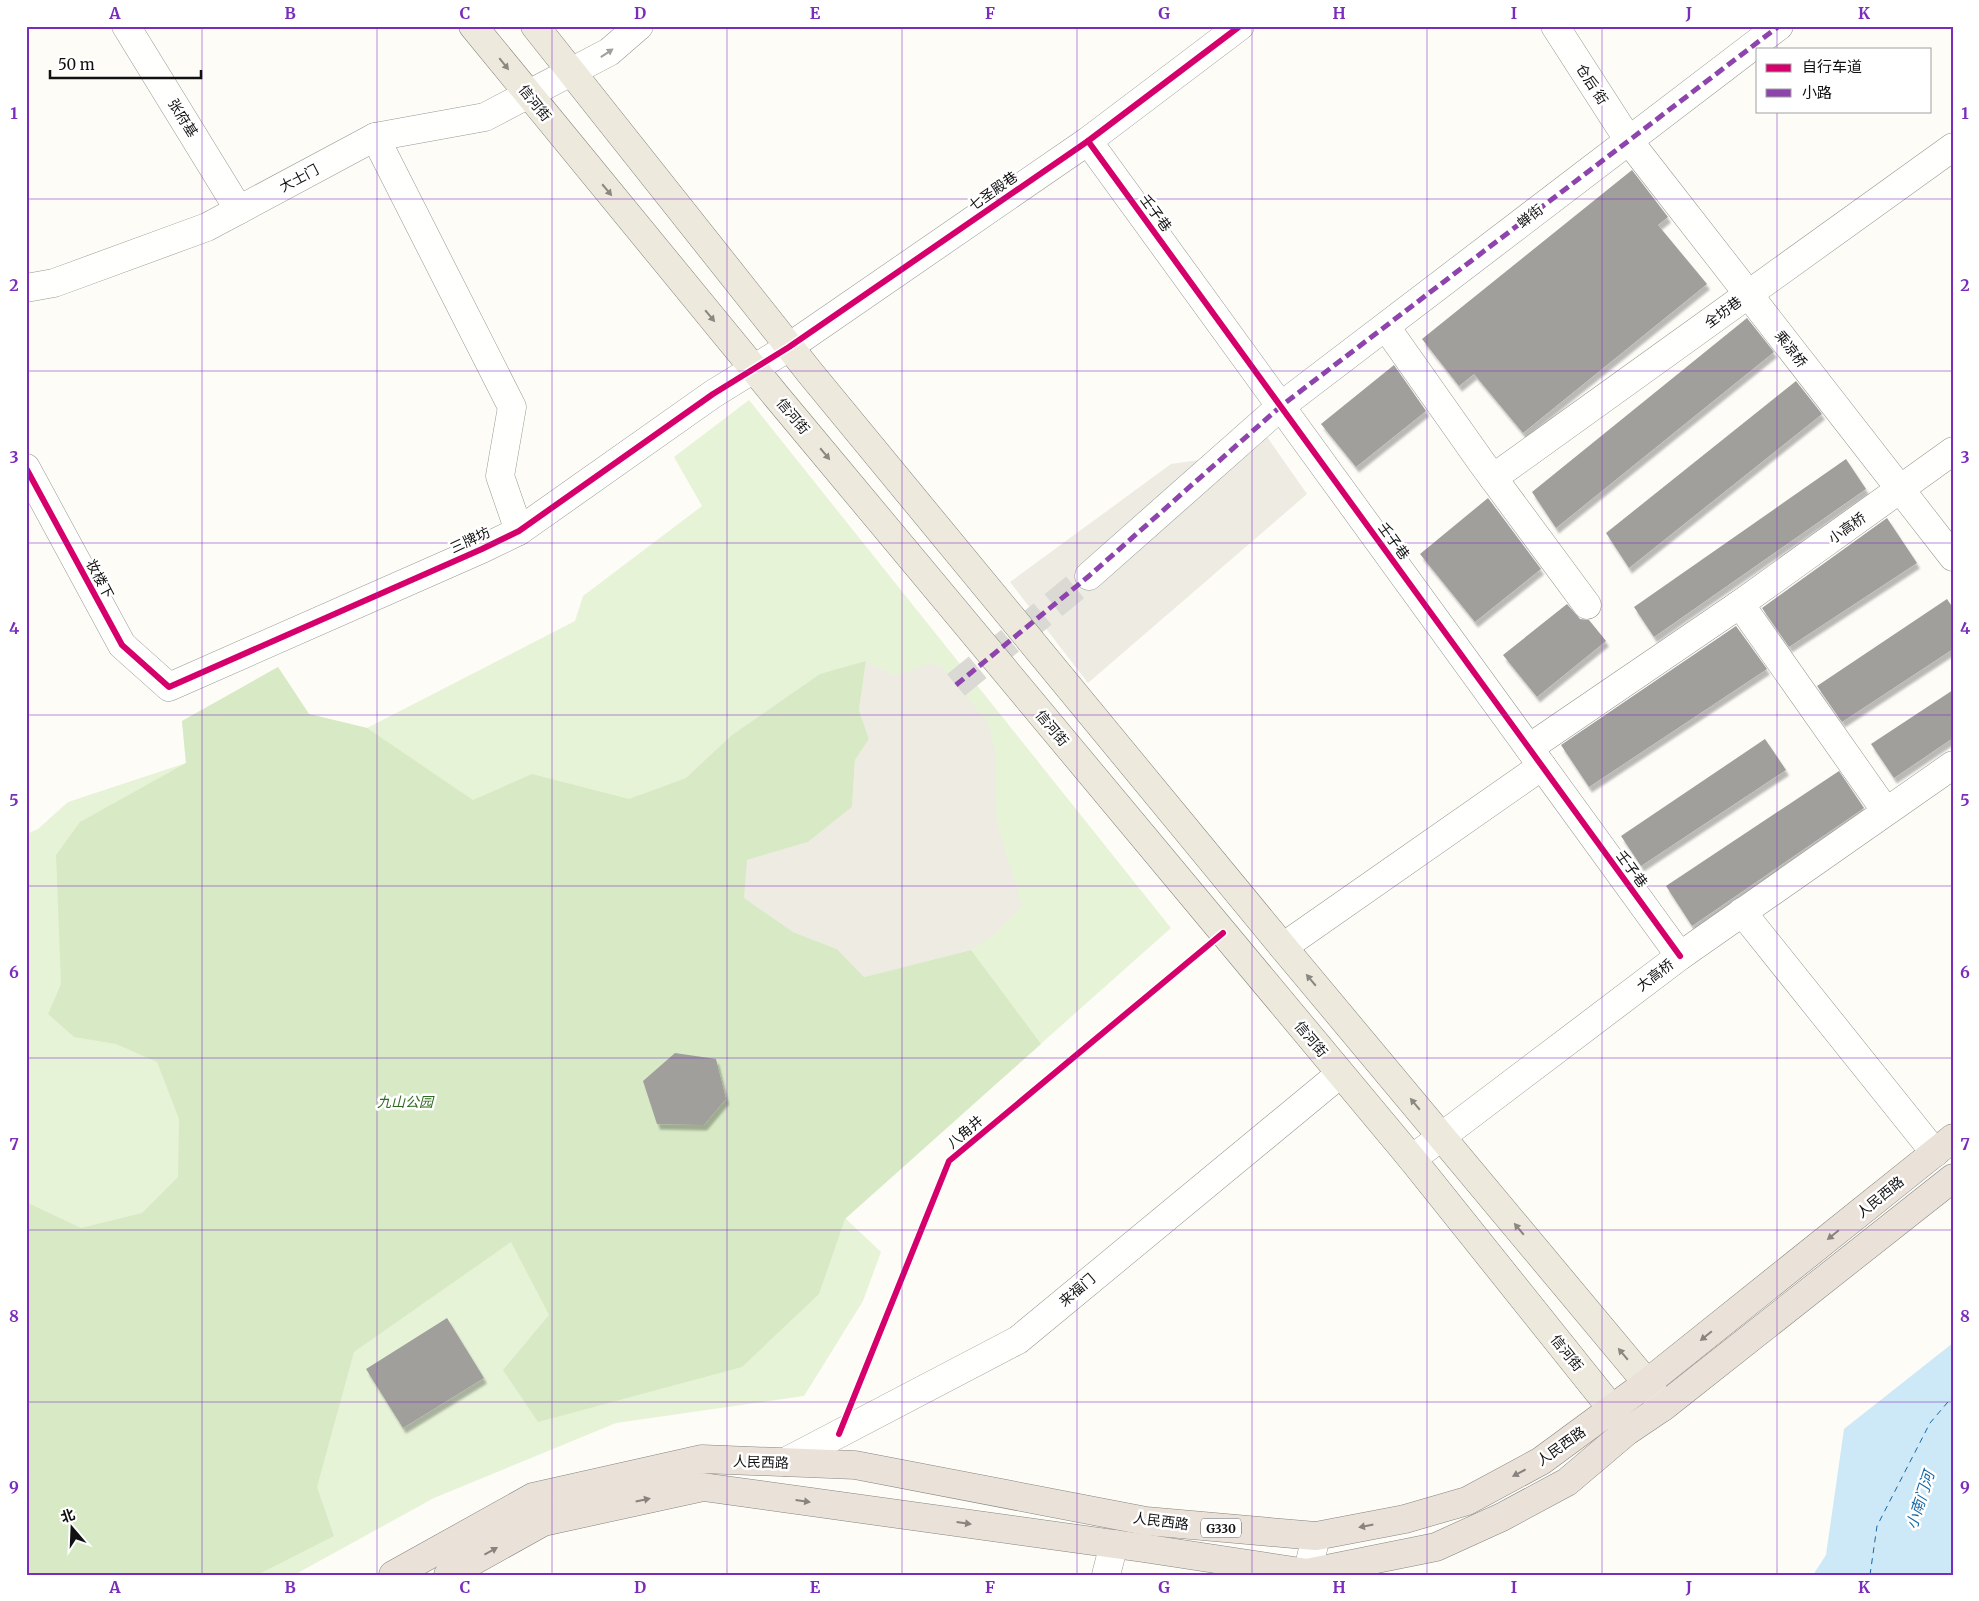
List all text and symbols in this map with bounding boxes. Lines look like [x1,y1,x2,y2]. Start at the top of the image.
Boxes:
text: A [108,3,121,23]
text: B [284,3,296,23]
text: C [460,3,470,23]
text: D [634,3,646,23]
text: E [810,3,821,23]
text: F [985,3,995,23]
text: G [1158,3,1170,23]
text: H [1332,3,1346,23]
text: I [1511,3,1517,23]
text: J [1685,3,1692,23]
text: K [1858,3,1870,23]
scale bar [50,48,201,80]
one-way arrow [600,48,614,57]
legend [1756,48,1932,112]
text: 50 m [58,55,95,74]
text: 自行车道 [1802,57,1862,76]
one-way arrow [498,58,509,71]
street label: 仓后 街 [1572,60,1612,108]
street label: 信河街 [515,81,555,125]
text: 小路 [1802,83,1832,102]
street label: 张府基 [164,95,202,141]
text: 1 [10,103,18,123]
text: 1 [1961,103,1969,123]
street label: 大士门 [276,160,322,196]
street label: 七圣殿巷 [965,168,1021,214]
one-way arrow [601,183,612,196]
street label: 壬子巷 [1136,191,1176,235]
street label: 蝉街 [1513,200,1547,232]
text: 2 [9,275,19,295]
text: 2 [1960,275,1970,295]
street label: 全坊巷 [1701,292,1745,332]
one-way arrow [704,309,716,321]
street label: 乘凉桥 [1771,327,1811,371]
street label: 信河街 [773,394,813,438]
text: 3 [9,447,19,467]
text: 3 [1960,447,1970,467]
one-way arrow [819,448,830,461]
street label: 小高桥 [1825,509,1869,547]
street label: 壬子巷 [1374,519,1414,563]
street label: 三牌坊 [447,523,493,557]
street label: 妆楼下 [82,556,118,602]
text: 4 [9,618,19,638]
text: 4 [1960,618,1970,638]
street label: 信河街 [1032,706,1072,750]
text: 5 [9,790,19,810]
text: 5 [1960,790,1970,810]
street label: 壬子巷 [1612,847,1652,891]
street label: 大高桥 [1633,955,1677,995]
text: 6 [9,962,19,982]
text: 6 [1960,962,1970,982]
one-way arrow [1305,974,1316,987]
street label: 信河街 [1291,1017,1331,1061]
park label: 九山公园 [377,1093,435,1111]
one-way arrow [1409,1099,1421,1111]
street label: 八角井 [943,1112,987,1152]
text: 7 [9,1134,19,1154]
text: 7 [1960,1134,1970,1154]
street label: 人民西路 [1853,1172,1907,1222]
one-way arrow [1513,1224,1525,1236]
one-way arrow [1827,1229,1840,1240]
street label: 来福门 [1055,1270,1099,1310]
text: 8 [9,1306,19,1326]
text: 8 [1960,1306,1970,1326]
street label: 信河街 [1547,1331,1587,1375]
one-way arrow [1700,1331,1713,1342]
one-way arrow [1617,1348,1628,1361]
street label: 人民西路 [1533,1423,1589,1469]
street label: 人民西路 [733,1452,789,1472]
water label: 小南门河 [1902,1466,1939,1531]
one-way arrow [1512,1469,1525,1478]
text: 9 [9,1477,19,1497]
text: 9 [1960,1477,1970,1497]
one-way arrow [636,1496,651,1504]
one-way arrow [796,1497,812,1505]
north arrow [48,1504,98,1554]
text: 北 [58,1505,77,1526]
street label: 人民西路 [1132,1509,1190,1533]
one-way arrow [957,1519,973,1527]
road number: G330 [1201,1519,1241,1538]
one-way arrow [1358,1523,1374,1531]
one-way arrow [483,1547,498,1555]
text: A [108,1577,121,1597]
text: B [284,1577,296,1597]
text: C [460,1577,470,1597]
text: D [634,1577,646,1597]
text: E [810,1577,821,1597]
text: F [985,1577,995,1597]
text: G [1158,1577,1170,1597]
text: H [1332,1577,1346,1597]
text: I [1511,1577,1517,1597]
text: J [1685,1577,1692,1597]
text: K [1858,1577,1870,1597]

